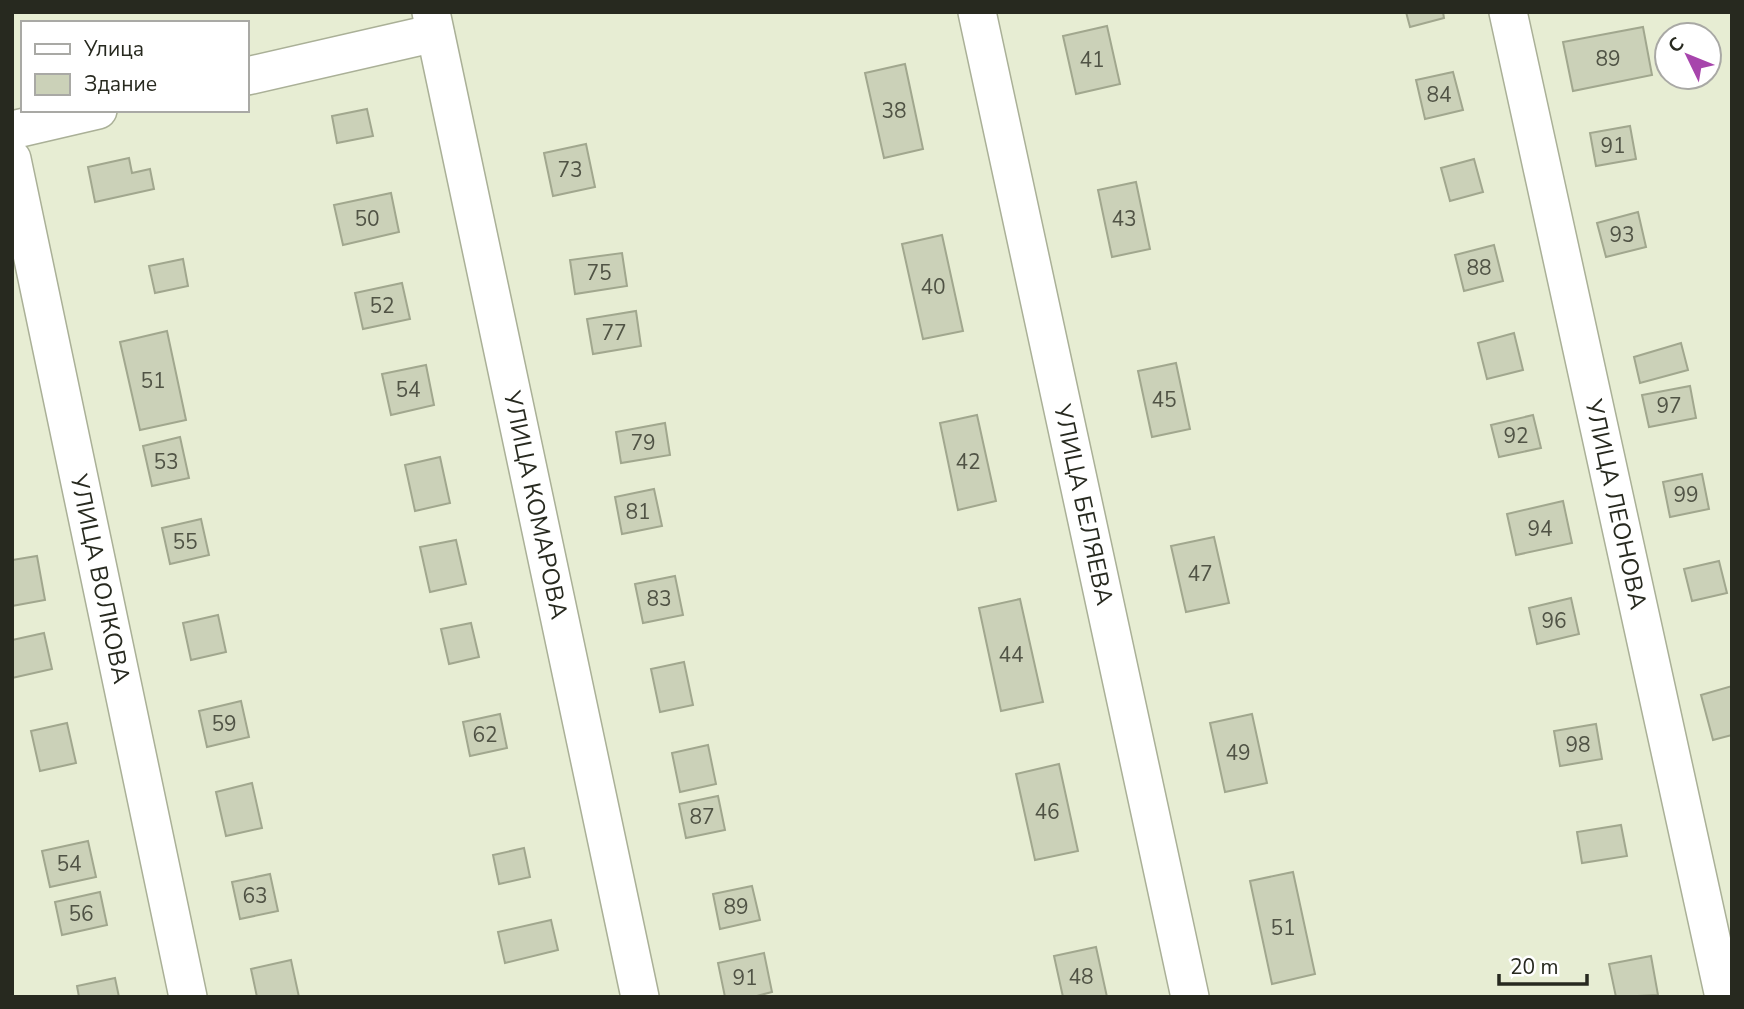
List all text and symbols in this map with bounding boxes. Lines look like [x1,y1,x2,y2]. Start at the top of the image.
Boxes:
legend [21,21,248,112]
north arrow [1653,21,1723,91]
text: С [1662,31,1690,59]
text: Улица [83,35,144,63]
house number: 89 [1595,45,1621,73]
house number: 41 [1079,46,1105,74]
text: Здание [84,70,157,98]
house number: 84 [1426,81,1452,109]
house number: 38 [881,97,907,125]
house number: 91 [1600,132,1626,160]
house number: 73 [557,156,583,184]
house number: 50 [354,205,380,233]
house number: 43 [1111,205,1137,233]
house number: 93 [1609,221,1635,249]
house number: 88 [1466,254,1492,282]
house number: 75 [586,259,612,287]
house number: 40 [920,273,946,301]
house number: 52 [369,292,395,320]
house number: 77 [601,319,627,347]
house number: 51 [140,367,166,395]
house number: 54 [395,376,421,404]
house number: 45 [1151,386,1177,414]
street label: УЛИЦА КОМАРОВА [496,387,575,622]
house number: 97 [1656,392,1682,420]
street label: УЛИЦА ЛЕОНОВА [1577,395,1655,613]
street label: УЛИЦА БЕЛЯЕВА [1046,400,1121,609]
house number: 92 [1503,422,1529,450]
house number: 79 [630,429,656,457]
house number: 53 [153,448,179,476]
house number: 42 [955,448,981,476]
street label: УЛИЦА ВОЛКОВА [62,470,138,687]
house number: 99 [1673,481,1699,509]
house number: 81 [625,498,651,526]
house number: 94 [1527,515,1553,543]
house number: 55 [172,528,198,556]
house number: 47 [1187,560,1213,588]
house number: 83 [646,585,672,613]
house number: 96 [1541,607,1567,635]
house number: 44 [998,641,1024,669]
house number: 59 [211,710,237,738]
house number: 62 [472,721,498,749]
house number: 98 [1565,731,1591,759]
house number: 49 [1225,739,1251,767]
house number: 46 [1034,798,1060,826]
house number: 87 [689,803,715,831]
house number: 54 [56,850,82,878]
house number: 63 [242,882,268,910]
house number: 89 [723,893,749,921]
house number: 56 [68,900,94,928]
house number: 51 [1270,914,1296,942]
scale bar [1499,942,1586,986]
text: 20 m [1510,953,1559,981]
house number: 48 [1068,963,1094,991]
house number: 91 [732,964,758,992]

